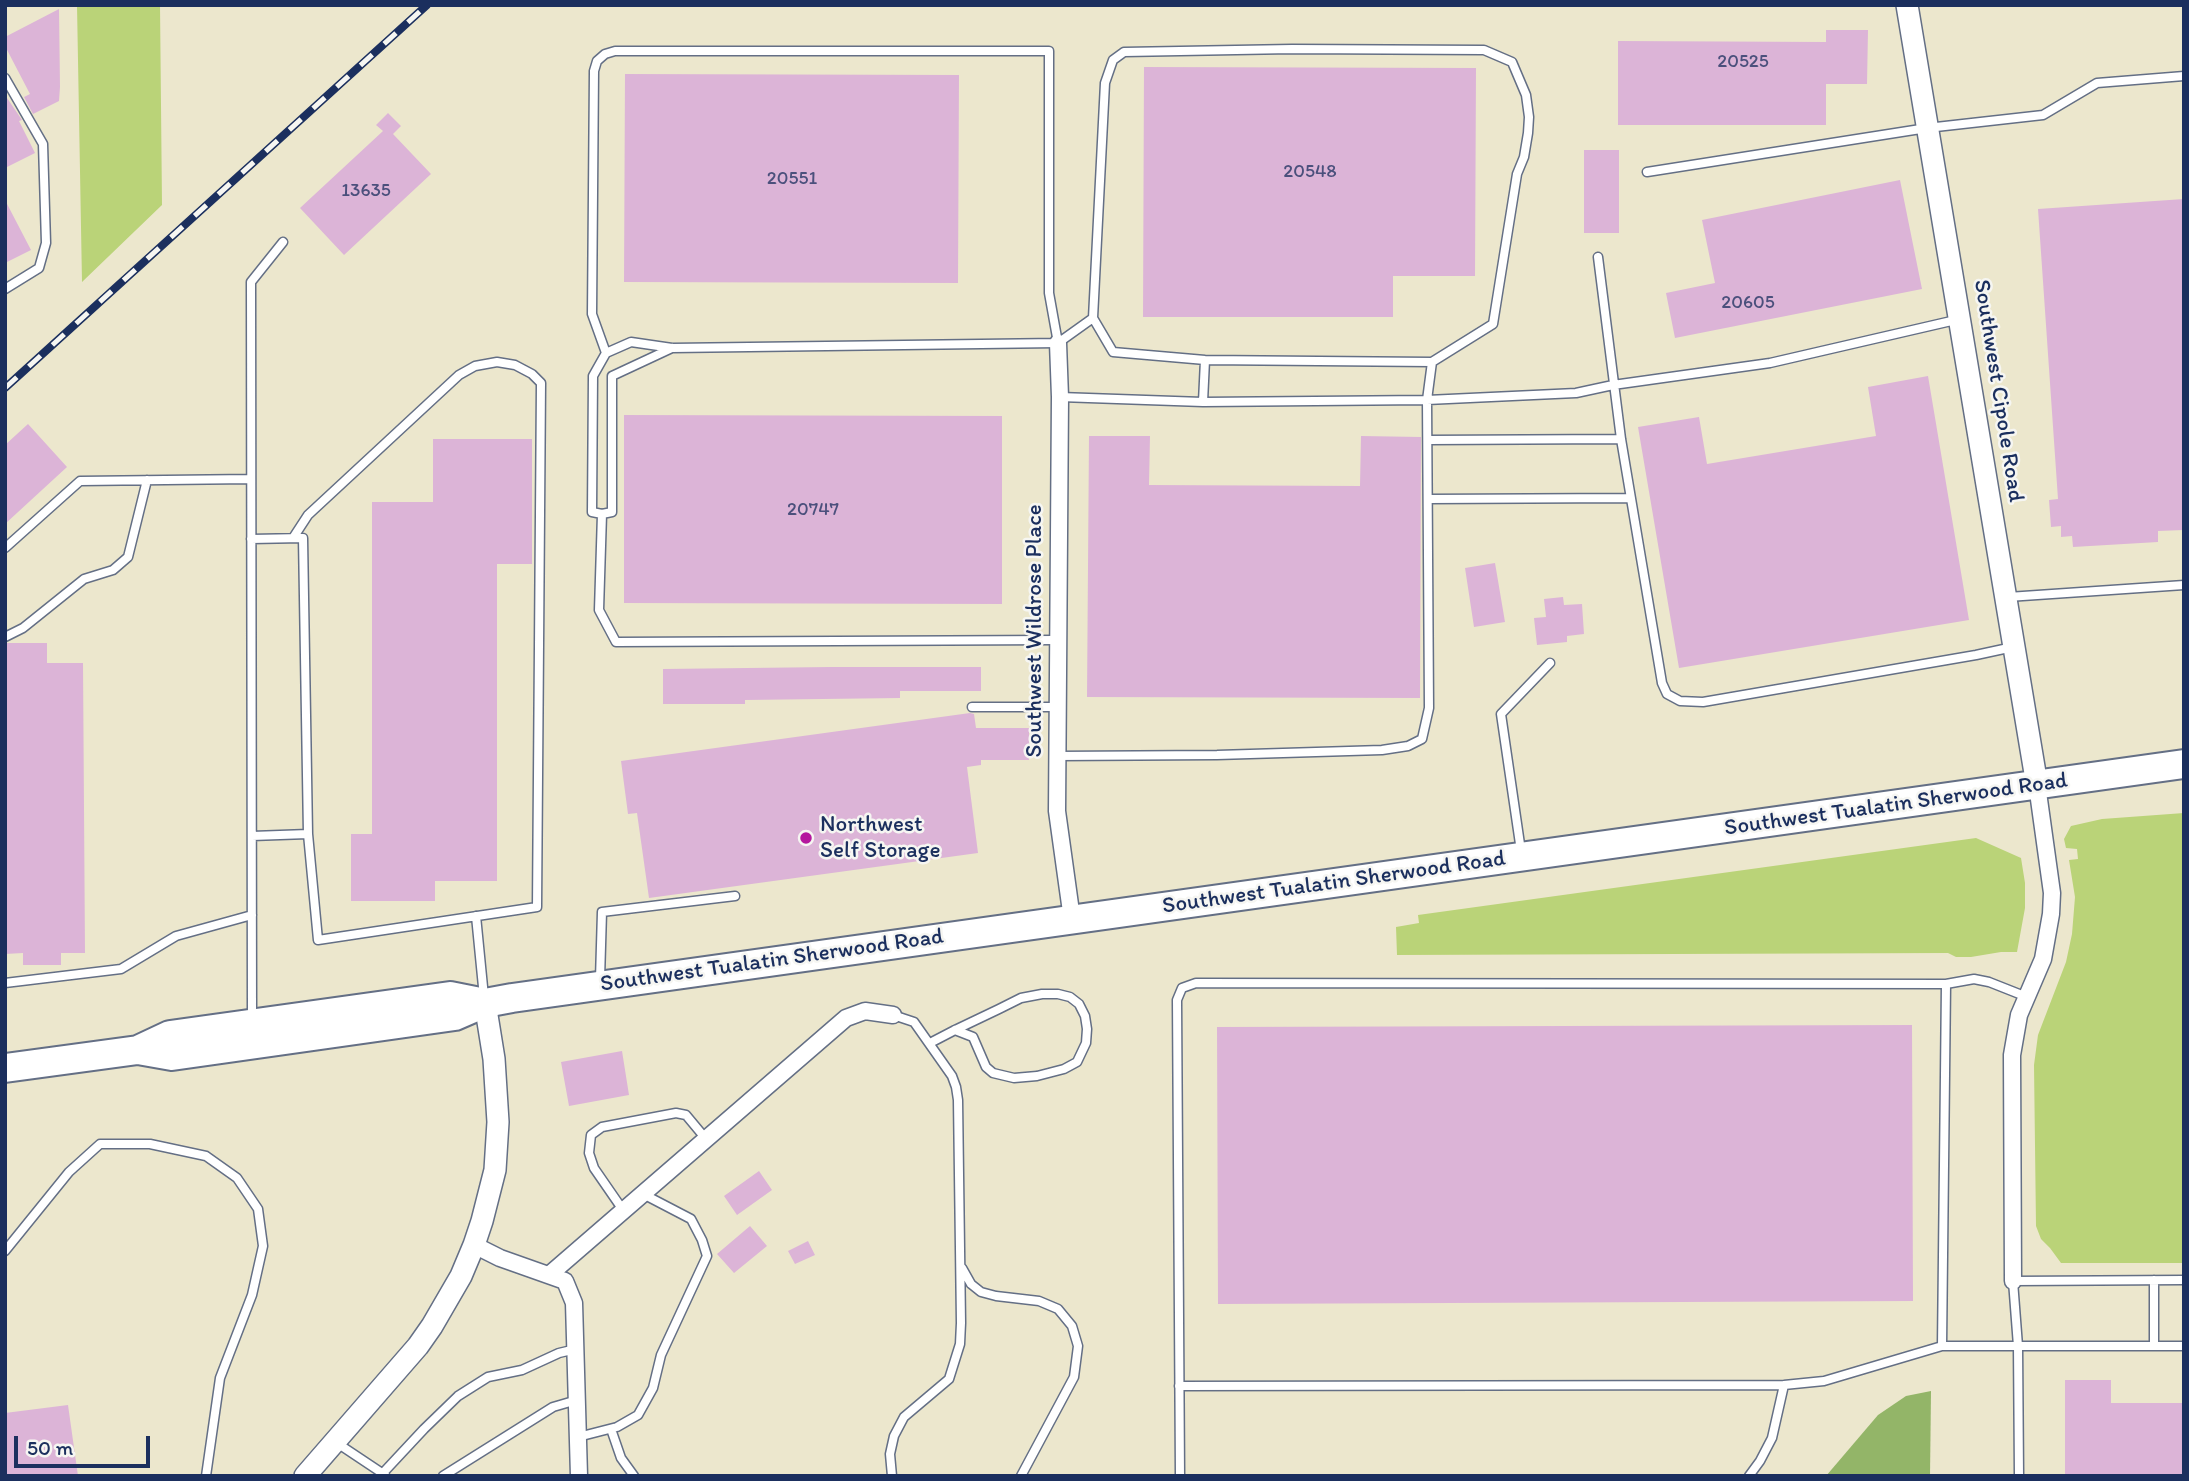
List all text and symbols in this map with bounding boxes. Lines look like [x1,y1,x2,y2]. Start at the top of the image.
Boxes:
house number: 20525 [1717,51,1769,73]
house number: 20548 [1283,161,1337,183]
house number: 20551 [767,168,817,190]
house number: 13635 [341,180,391,202]
street label: Southwest Cipole Road [1967,278,2029,504]
house number: 20605 [1721,292,1775,314]
house number: 20747 [787,499,839,521]
street label: Southwest Wildrose Place [1021,504,1049,758]
street label: Southwest Tualatin Sherwood Road [1723,767,2069,843]
place label: Northwest Self Storage [820,811,940,865]
marker: Northwest Self Storage [798,830,814,846]
street label: Southwest Tualatin Sherwood Road [1161,845,1507,921]
street label: Southwest Tualatin Sherwood Road [599,923,945,999]
scale bar [18,1422,154,1466]
text: 50 m [27,1435,73,1460]

